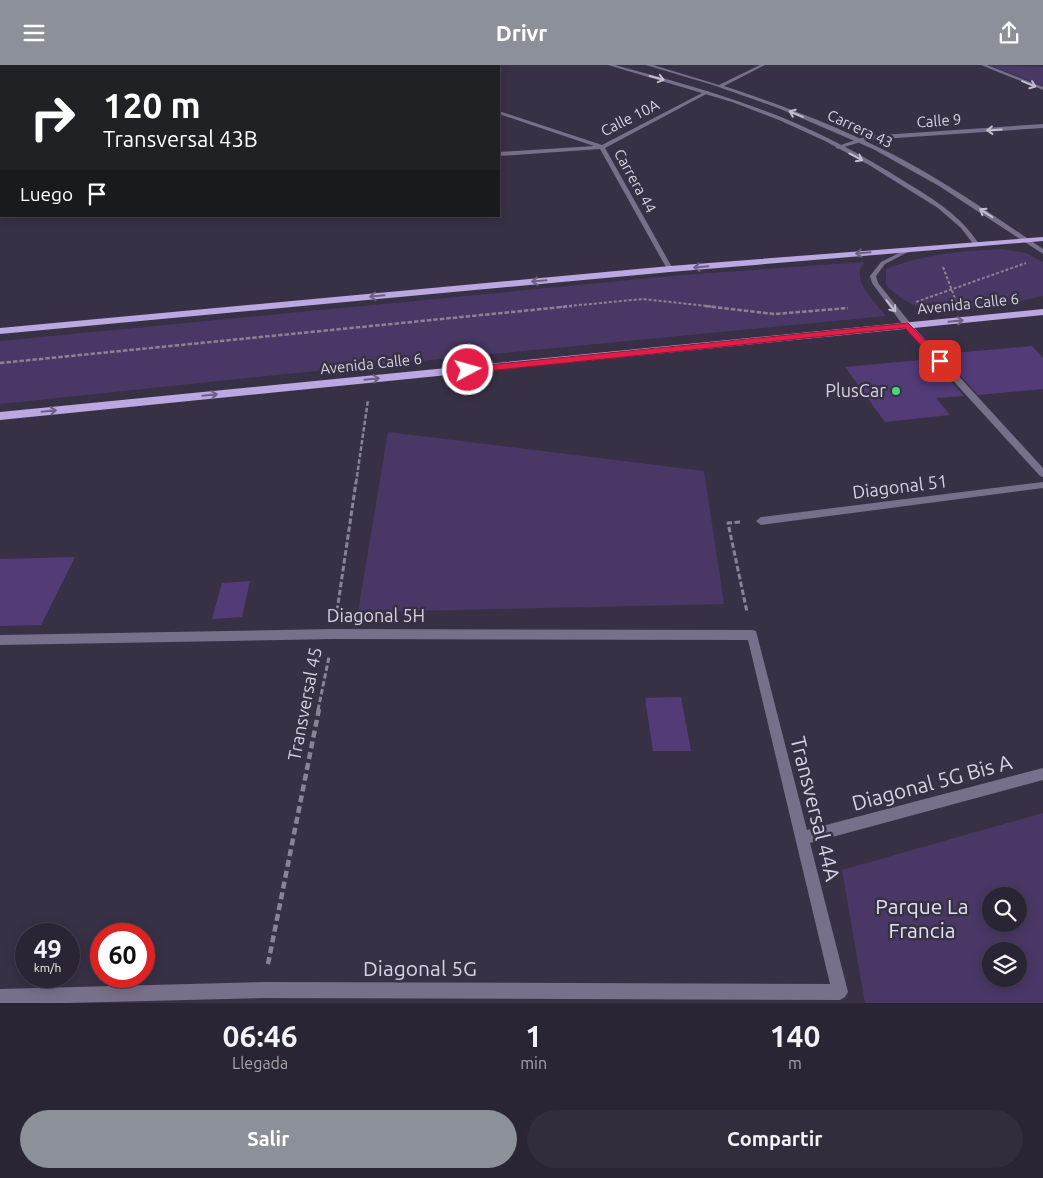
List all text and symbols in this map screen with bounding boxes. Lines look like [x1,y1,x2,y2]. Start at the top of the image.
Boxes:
icon: menu [20,19,48,47]
icon: share [995,19,1023,47]
text: Drivr [496,20,547,45]
one-way arrow [649,74,665,83]
one-way arrow [1021,79,1036,89]
icon: right [20,85,85,150]
text: 120 m [103,85,201,125]
street label: Calle 10A [598,96,662,139]
street label: Carrera 43 [825,106,896,151]
one-way arrow [788,108,803,117]
street label: Calle 9 [916,110,962,131]
one-way arrow [987,125,1003,134]
text: Transversal 43B [103,126,258,151]
street label: Carrera 44 [611,146,660,216]
one-way arrow [849,152,864,162]
icon: arrive [83,180,111,208]
text: Luego [20,183,73,205]
one-way arrow [979,208,993,218]
one-way arrow [855,249,871,258]
one-way arrow [693,262,709,271]
one-way arrow [531,276,547,286]
street label: Avenida Calle 6 [916,290,1020,317]
one-way arrow [369,291,385,301]
one-way arrow [886,299,897,312]
one-way arrow [948,316,964,326]
pin [919,340,961,382]
position arrow [441,343,493,395]
icon: arrive [926,347,954,375]
street label: Avenida Calle 6 [319,350,423,377]
one-way arrow [364,374,380,384]
place label: PlusCar [825,380,886,400]
marker: PlusCar [890,385,902,397]
one-way arrow [202,390,218,400]
one-way arrow [40,407,56,416]
street label: Diagonal 51 [851,470,949,502]
street label: Diagonal 5H [327,605,425,625]
street label: Transversal 45 [283,645,325,762]
street label: Transversal 44A [786,734,846,884]
street label: Diagonal 5G Bis A [849,749,1015,815]
map controls [982,887,1027,987]
button: search [982,887,1027,932]
park label: Parque La Francia [875,894,969,942]
speed limit sign: 60 [90,923,155,988]
text: 49 [33,935,62,963]
button: layers [982,942,1027,987]
street label: Diagonal 5G [363,956,477,980]
text: km/h [34,961,61,974]
text: 06:46 [223,1019,298,1053]
text: 1 [525,1019,542,1053]
text: 140 [770,1019,820,1053]
text: Llegada [232,1054,288,1072]
text: min [520,1054,547,1072]
text: m [788,1054,802,1072]
button: Salir [20,1110,517,1168]
button: Compartir [527,1110,1023,1168]

